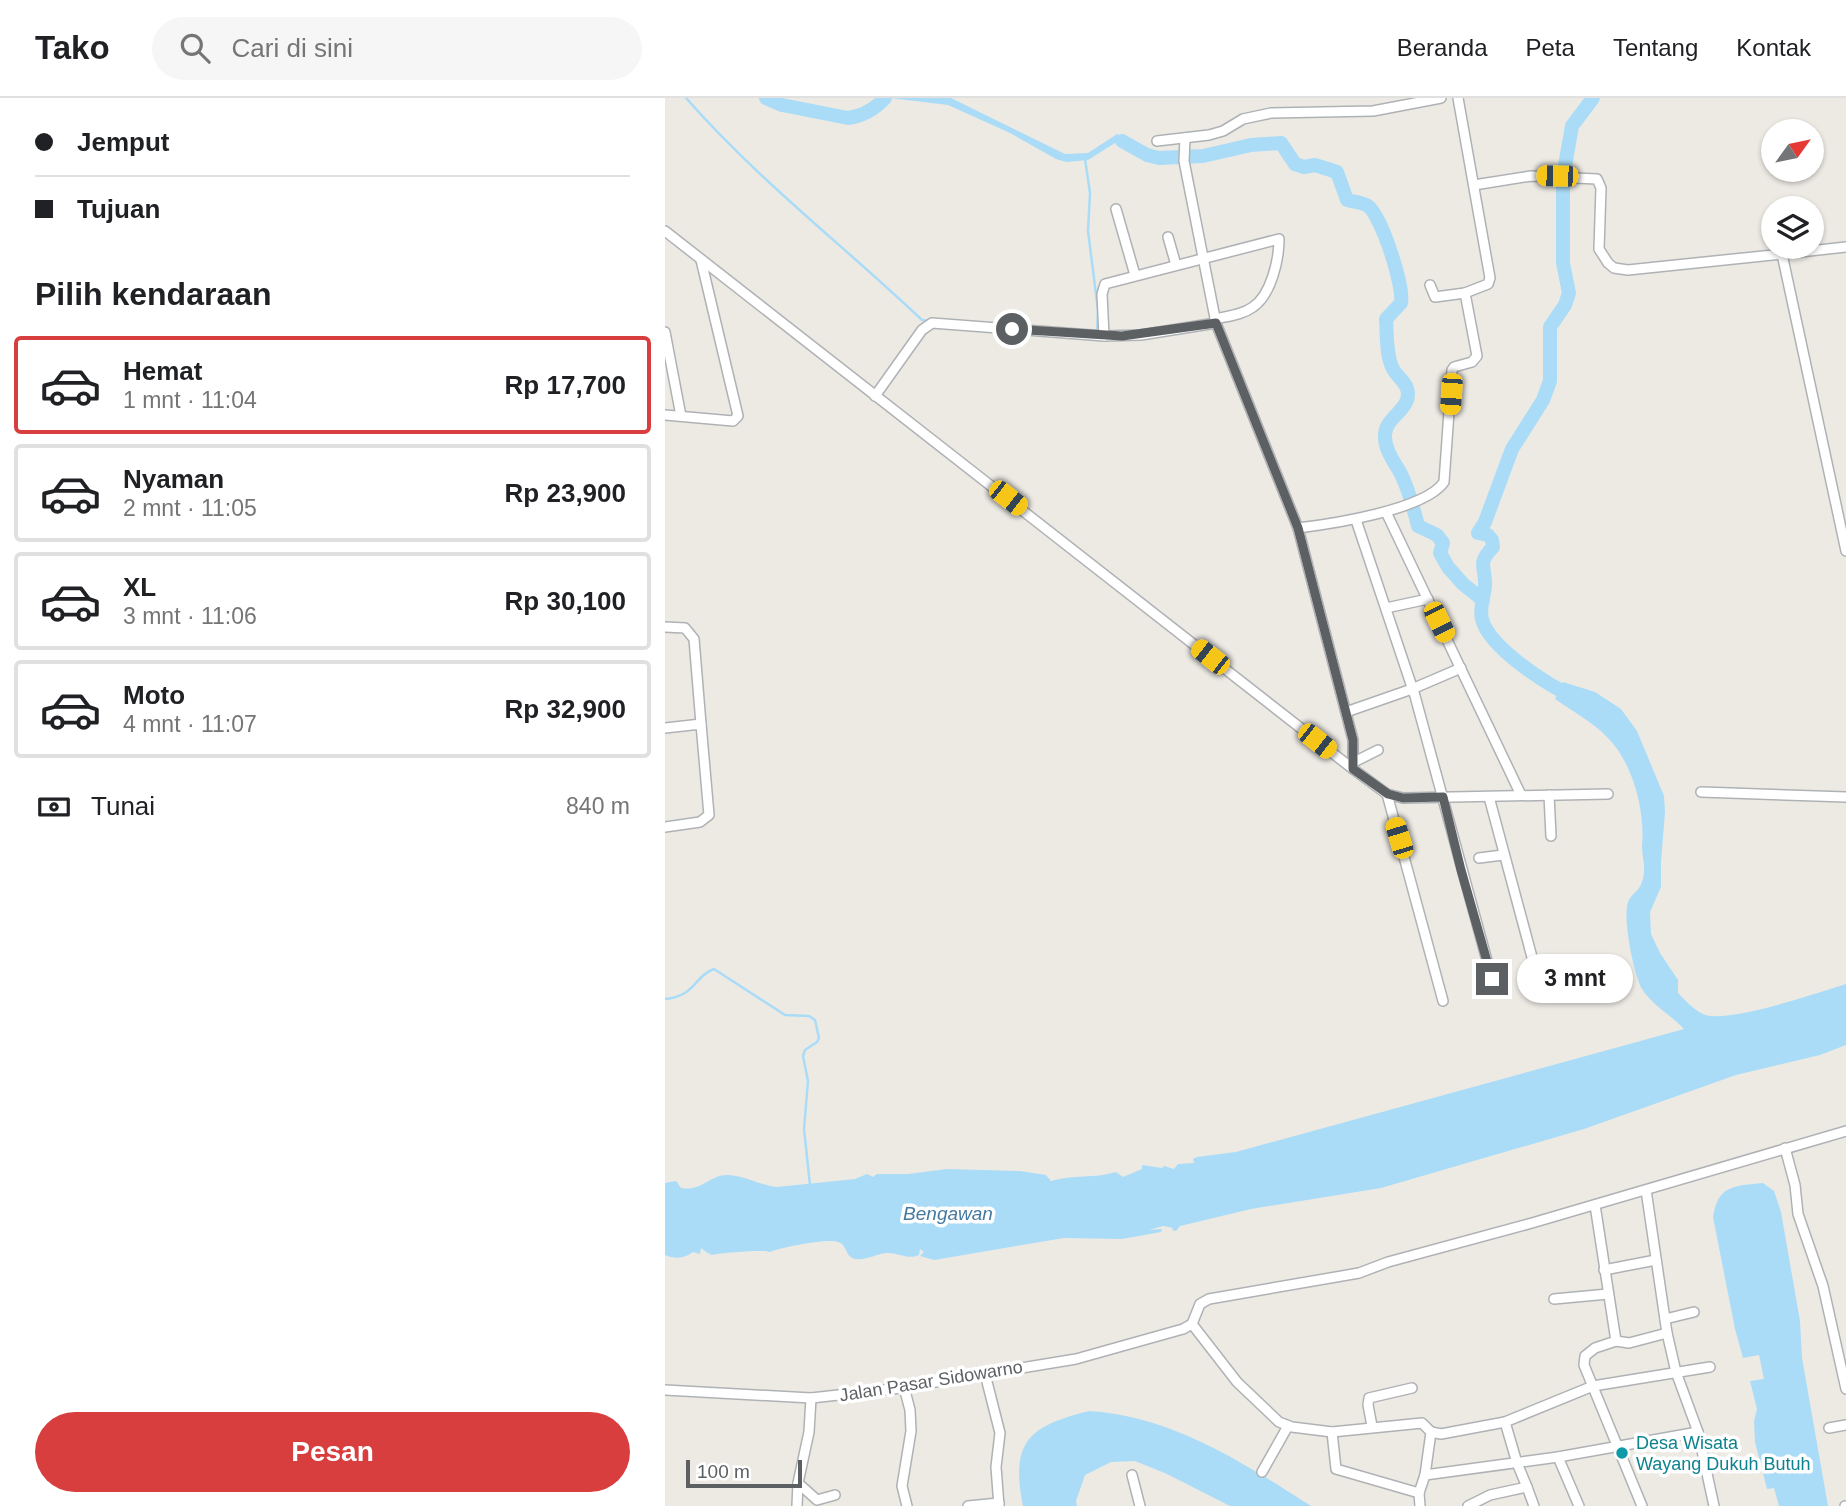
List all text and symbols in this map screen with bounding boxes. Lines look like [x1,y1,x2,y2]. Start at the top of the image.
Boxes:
search box [152,17,642,80]
text: Tako [35,29,110,66]
icon: search [176,29,214,67]
text: Cari di sini [232,33,353,63]
text: Beranda [1397,34,1488,61]
text: Peta [1526,34,1575,61]
text: Tentang [1613,34,1698,61]
text: Kontak [1736,34,1811,61]
north arrow [1761,119,1823,182]
map controls [1761,119,1824,259]
text: Jemput [77,127,169,157]
car [1536,165,1579,187]
text: Tujuan [77,194,160,224]
button: layers [1761,196,1824,259]
text: Pilih kendaraan [35,276,272,312]
route start [996,313,1028,345]
icon: car [39,354,102,417]
text: Hemat [123,356,202,386]
text: Rp 17,700 [505,370,626,400]
car [1440,372,1463,416]
text: 1 mnt · 11:04 [123,387,257,413]
icon: car [39,462,102,525]
text: Nyaman [123,464,224,494]
car [985,477,1032,519]
text: Rp 23,900 [505,478,626,508]
text: 2 mnt · 11:05 [123,495,257,521]
icon: car [39,570,102,633]
text: XL [123,572,156,602]
text: Rp 30,100 [505,586,626,616]
car [1421,599,1458,645]
text: 3 mnt · 11:06 [123,603,257,629]
car [1187,636,1234,678]
icon: car [39,678,102,741]
text: Moto [123,680,185,710]
text: Rp 32,900 [505,694,626,724]
text: 4 mnt · 11:07 [123,711,257,737]
car [1294,720,1341,762]
icon: cash [35,788,73,826]
text: Tunai [91,791,155,821]
text: 840 m [566,793,630,819]
car [1383,815,1416,861]
callout: 3 mnt [1517,954,1632,1004]
route end [1476,963,1508,995]
text: 3 mnt [1544,965,1606,991]
water label: Bengawan [903,1203,993,1224]
street label: Jalan Pasar Sidowarno [838,1357,1024,1405]
button: Pesan [35,1412,630,1492]
place label: Desa Wisata Wayang Dukuh Butuh [1636,1433,1810,1474]
marker: Desa Wisata Wayang Dukuh Butuh [1614,1445,1630,1461]
scale bar [686,1457,801,1489]
text: 100 m [697,1461,750,1482]

